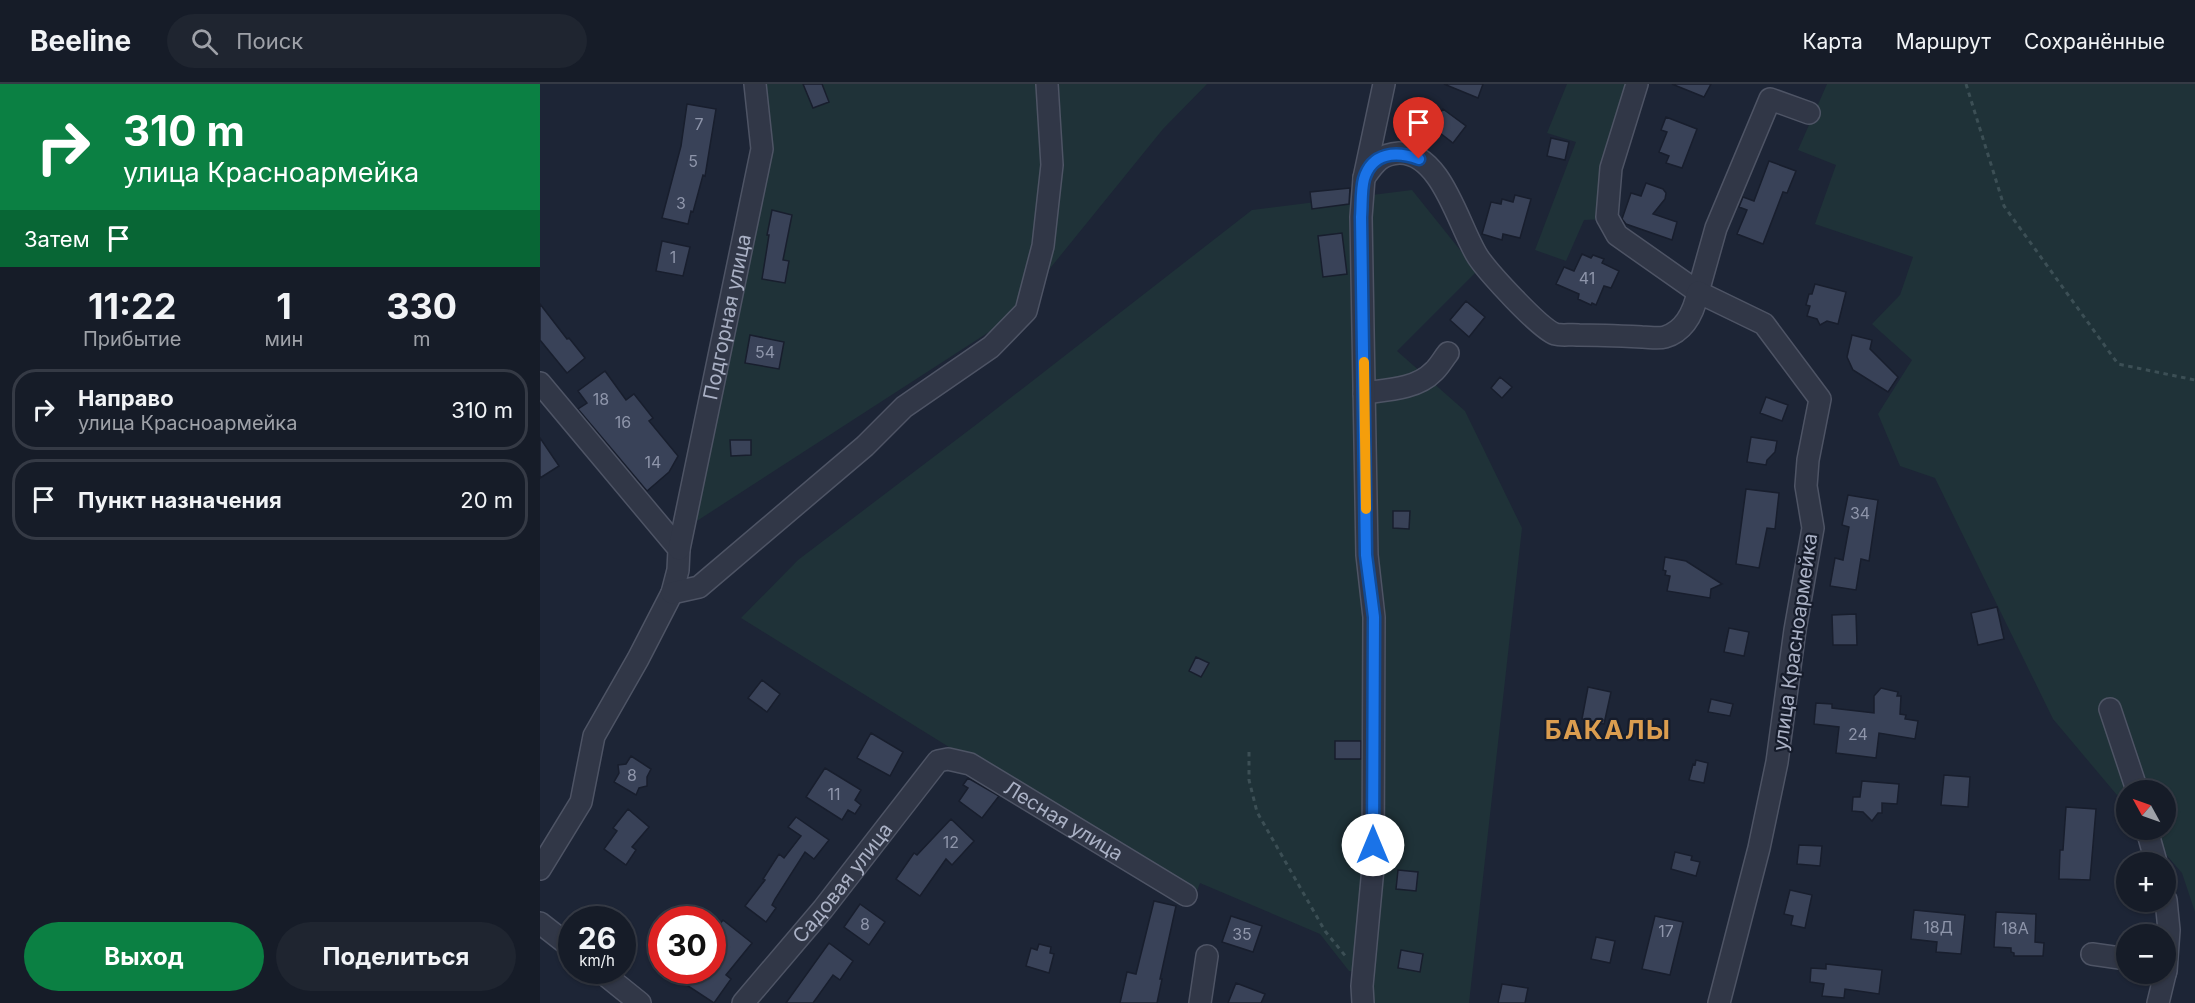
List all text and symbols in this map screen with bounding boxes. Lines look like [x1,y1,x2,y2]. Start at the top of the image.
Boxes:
search box [167,14,587,68]
text: Beeline [30,24,131,58]
icon: search [188,25,221,58]
text: Поиск [236,28,303,54]
text: Карта [1802,29,1863,54]
text: Маршрут [1896,29,1991,54]
text: Сохранённые [2024,29,2165,54]
pin [1393,97,1444,159]
text: 310 m [123,105,245,156]
icon: arrive [1402,106,1435,139]
icon: right [24,108,102,186]
house number: 7 [694,114,704,134]
house number: 5 [688,151,698,171]
text: улица Красноармейка [123,156,419,189]
house number: 3 [676,193,686,213]
icon: arrive [102,222,135,255]
text: Затем [24,226,90,252]
street label: Подгорная улица [698,232,756,402]
house number: 1 [670,247,676,267]
house number: 41 [1579,268,1595,288]
text: 11:22 [88,284,176,328]
text: 1 [276,284,292,328]
text: 330 [386,284,457,328]
text: Прибытие [83,327,182,351]
text: мин [264,327,303,351]
text: m [413,327,430,351]
house number: 54 [755,342,775,362]
text: Направо [78,385,174,411]
house number: 18 [593,389,609,409]
icon: right [27,393,60,426]
text: 310 m [451,397,513,423]
text: улица Красноармейка [78,411,297,435]
house number: 16 [615,412,631,432]
house number: 14 [645,452,661,472]
icon: arrive [27,483,60,516]
text: Пункт назначения [78,487,282,513]
text: 20 m [460,487,513,513]
house number: 34 [1850,503,1870,523]
street label: улица Красноармейка [1768,532,1822,752]
district label: БАКАЛЫ [1545,714,1671,745]
house number: 24 [1848,724,1868,744]
house number: 8 [627,765,637,785]
street label: Лесная улица [1000,776,1127,866]
north arrow [2116,780,2176,840]
map controls [2116,780,2176,984]
house number: 11 [827,784,841,804]
position arrow [1341,813,1405,877]
street label: Садовая улица [787,818,897,948]
house number: 12 [943,832,959,852]
button: + [2116,852,2176,912]
speed limit sign: 30 [648,906,726,984]
house number: 8 [860,914,870,934]
house number: 18Д [1923,917,1953,937]
house number: 18А [2001,918,2029,938]
text: 26 [578,920,616,956]
house number: 17 [1658,921,1674,941]
button: Выход [24,922,264,991]
button: Поделиться [276,922,516,991]
house number: 35 [1232,924,1252,944]
button: − [2116,924,2176,984]
text: km/h [579,951,615,970]

